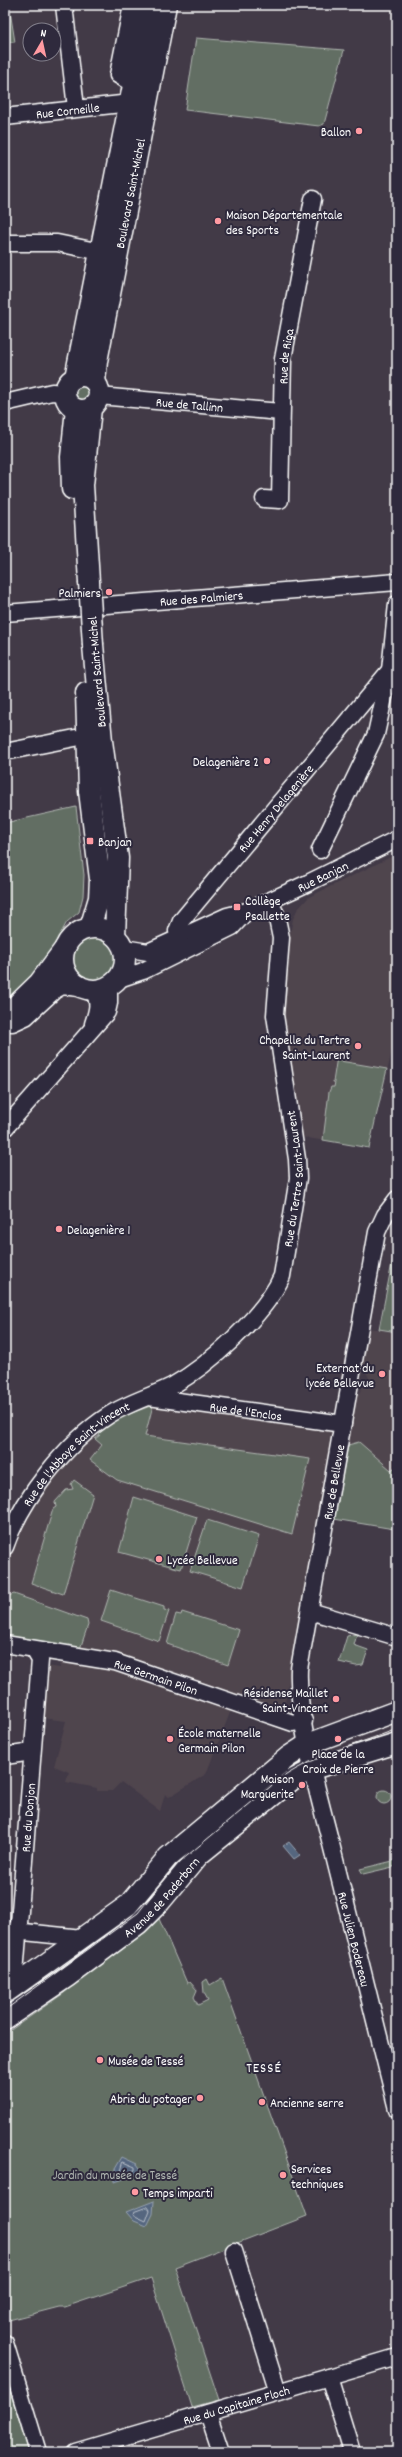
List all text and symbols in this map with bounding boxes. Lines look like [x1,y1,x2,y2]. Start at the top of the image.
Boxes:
north arrow [22,22,62,62]
text: N [39,26,48,43]
street label: Rue Corneille [35,99,101,125]
place label: Ballon [321,124,351,143]
marker: Ballon [354,126,364,136]
street label: Boulevard Saint-Michel [112,137,152,250]
place label: Maison Départementale des Sports [226,207,343,241]
marker: Maison Départementale des Sports [213,216,223,226]
street label: Rue de Riga [275,326,301,384]
street label: Rue de Tallinn [155,394,224,419]
place label: Palmiers [59,585,101,604]
marker: Palmiers [104,587,114,597]
street label: Rue des Palmiers [159,587,244,613]
street label: Boulevard Saint-Michel [84,616,113,728]
place label: Delagenière 2 [193,754,259,773]
marker: Delagenière 2 [262,756,272,766]
street label: Rue Henry Delagenière [235,761,320,858]
place label: Banjan [98,834,132,853]
marker: Banjan [85,836,95,846]
street label: Rue Banjan [295,858,352,899]
place label: Collège Psallette [245,893,290,927]
marker: Collège Psallette [232,902,242,912]
place label: Chapelle du Tertre Saint-Laurent [259,1032,350,1066]
marker: Chapelle du Tertre Saint-Laurent [353,1041,363,1051]
street label: Rue du Tertre Saint-Laurent [280,1109,310,1249]
place label: Delagenière 1 [67,1222,130,1241]
marker: Delagenière 1 [54,1224,64,1234]
place label: Externat du lycée Bellevue [306,1360,374,1394]
marker: Externat du lycée Bellevue [377,1369,387,1379]
street label: Rue de l'Abbaye Saint-Vincent [19,1398,134,1511]
street label: Rue de l'Enclos [208,1399,283,1427]
street label: Rue de Bellevue [320,1443,351,1521]
place label: Lycée Bellevue [167,1552,238,1571]
marker: Lycée Bellevue [154,1554,164,1564]
street label: Rue Germain Pilon [111,1655,200,1702]
place label: Résidense Maillet Saint-Vincent [243,1685,328,1719]
marker: Résidense Maillet Saint-Vincent [331,1694,341,1704]
place label: École maternelle Germain Pilon [178,1725,261,1759]
marker: École maternelle Germain Pilon [165,1734,175,1744]
marker: Place de la Croix de Pierre [333,1734,343,1744]
place label: Place de la Croix de Pierre [302,1746,374,1780]
place label: Maison Marguerite [241,1771,294,1805]
marker: Maison Marguerite [297,1780,307,1790]
street label: Rue du Donjon [18,1783,42,1853]
street label: Avenue de Paderborn [120,1854,205,1944]
street label: Rue Julien Bodereau [331,1890,373,1989]
place label: Musée de Tessé [108,2053,184,2072]
marker: Musée de Tessé [95,2055,105,2065]
district label: TESSÉ [246,2059,282,2079]
place label: Abris du potager [110,2091,192,2110]
marker: Abris du potager [195,2093,205,2103]
place label: Ancienne serre [270,2095,344,2114]
marker: Ancienne serre [257,2097,267,2107]
place label: Services techniques [291,2161,344,2195]
park label: Jardin du musée de Tessé [53,2167,178,2186]
marker: Services techniques [278,2170,288,2180]
place label: Temps imparti [143,2185,213,2204]
marker: Temps imparti [130,2187,140,2197]
street label: Rue du Capitaine Floch [181,2382,292,2432]

